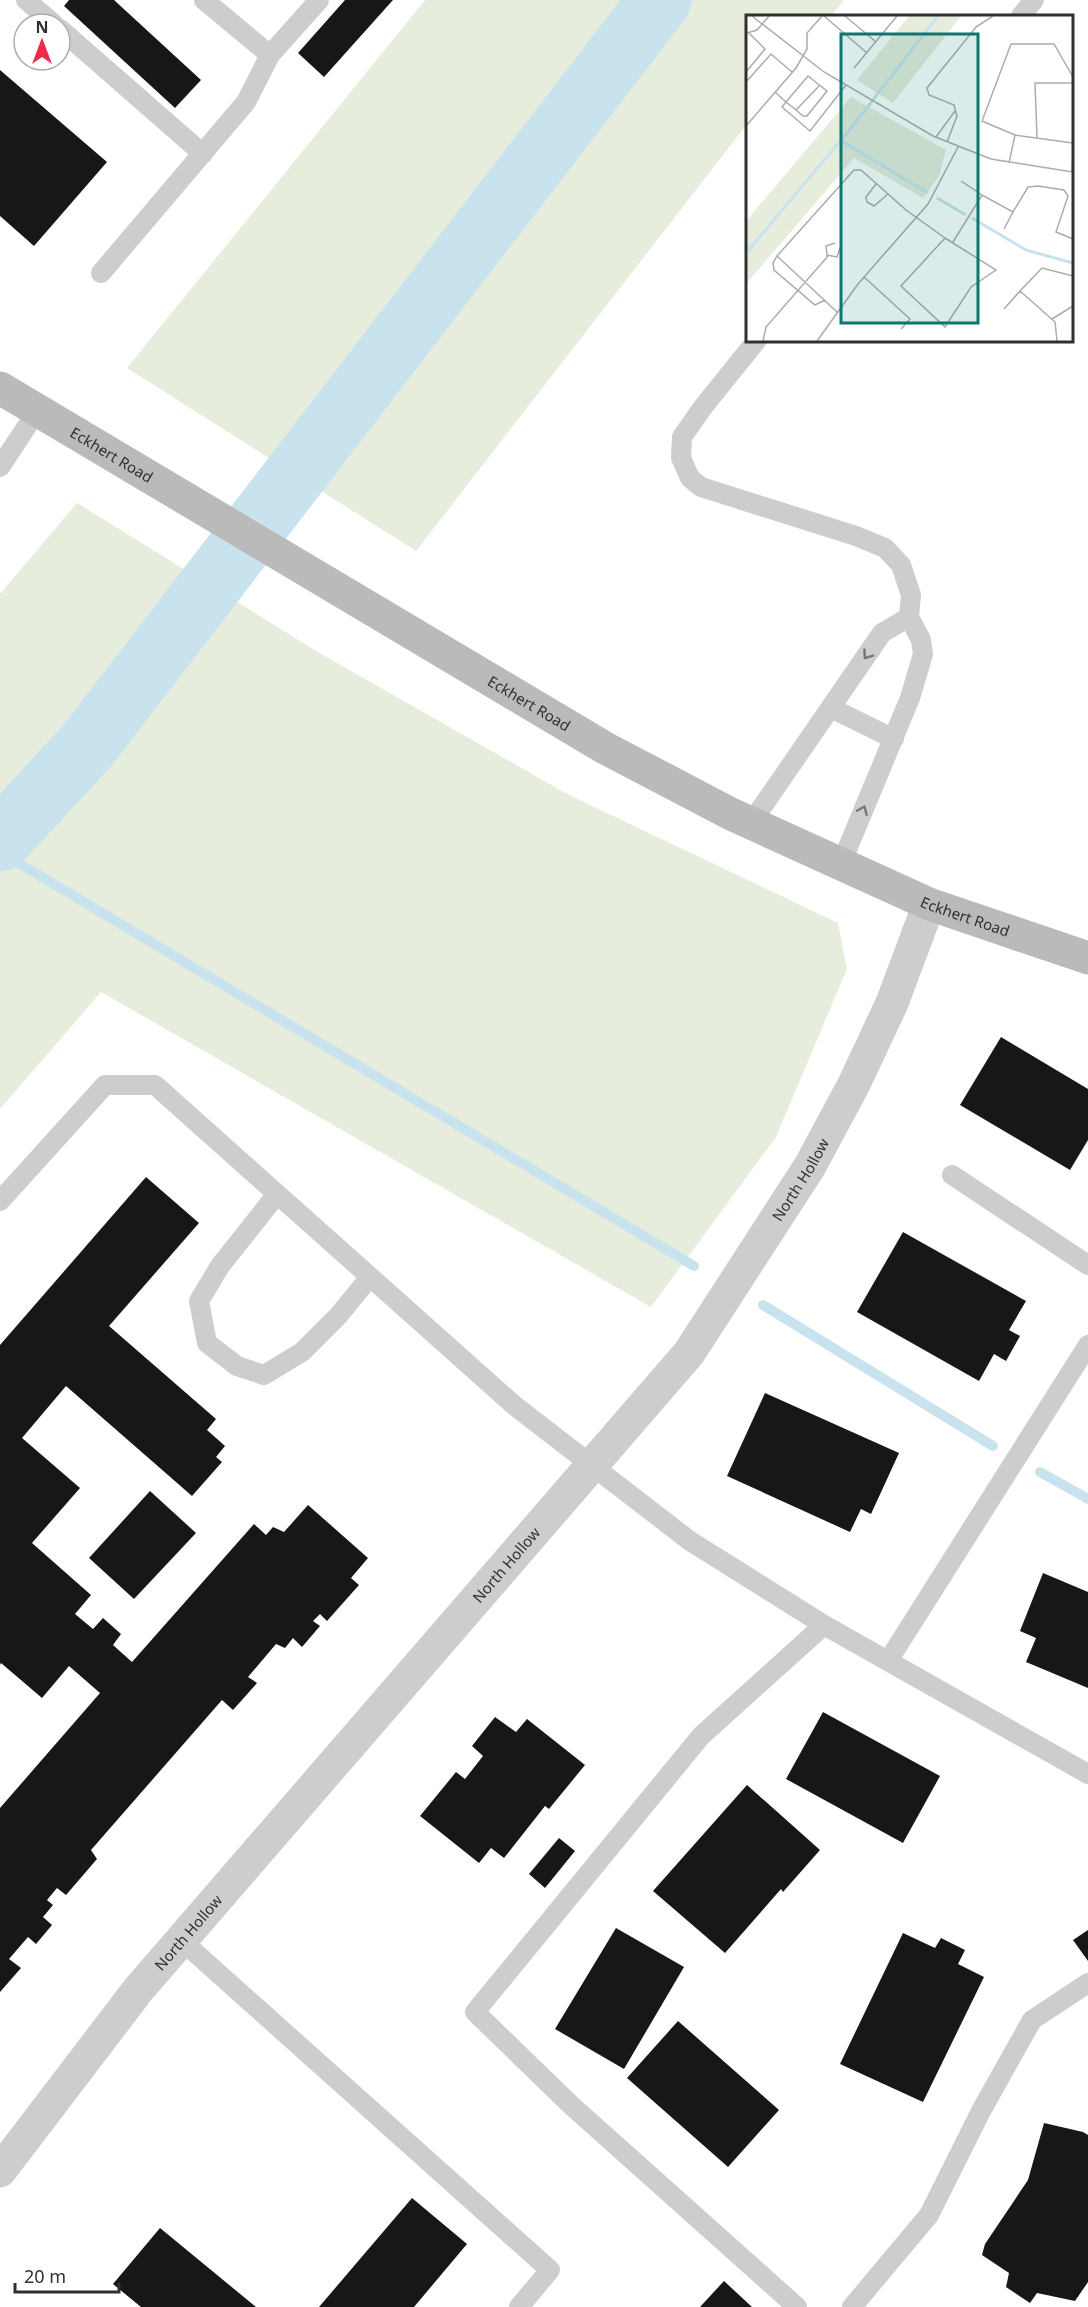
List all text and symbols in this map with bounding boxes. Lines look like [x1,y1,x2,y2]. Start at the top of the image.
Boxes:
north arrow [12,12,72,72]
inset map [746,15,1073,342]
text: N [35,16,49,38]
street label: Eckhert Road [67,422,157,487]
one-way arrow [863,649,874,660]
street label: Eckhert Road [484,671,574,735]
one-way arrow [856,806,868,817]
street label: Eckhert Road [917,892,1012,941]
street label: North Hollow [767,1134,833,1225]
street label: North Hollow [468,1522,544,1607]
street label: North Hollow [150,1890,226,1974]
scale bar [15,2256,118,2294]
text: 20 m [24,2264,66,2288]

